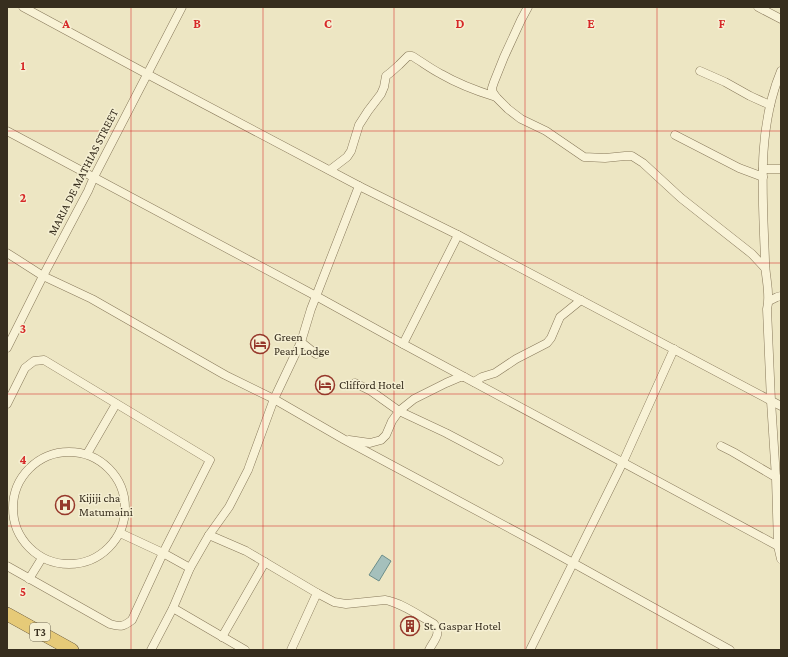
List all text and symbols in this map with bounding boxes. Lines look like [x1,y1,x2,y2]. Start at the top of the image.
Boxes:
text: A [61,16,70,31]
text: B [193,16,201,31]
text: C [324,16,332,31]
text: D [456,16,465,31]
text: E [587,16,595,31]
text: F [719,16,726,31]
text: 1 [21,58,26,73]
street label: MARIA DE MATHIAS STREET [45,106,121,238]
text: 2 [20,190,27,205]
text: 3 [20,321,26,336]
place label: Green Pearl Lodge [274,330,329,358]
hotel icon: Green Pearl Lodge [249,333,271,355]
hotel icon: Clifford Hotel [314,374,336,396]
place label: Clifford Hotel [339,378,404,392]
text: 4 [19,452,27,467]
place label: Kijiji cha Matumaini [79,491,133,519]
hospital icon: Kijiji cha Matumaini [54,494,76,516]
text: 5 [20,584,26,599]
building icon: St. Gaspar Hotel [399,615,421,637]
place label: St. Gaspar Hotel [424,619,501,633]
road number: T3 [30,623,50,641]

